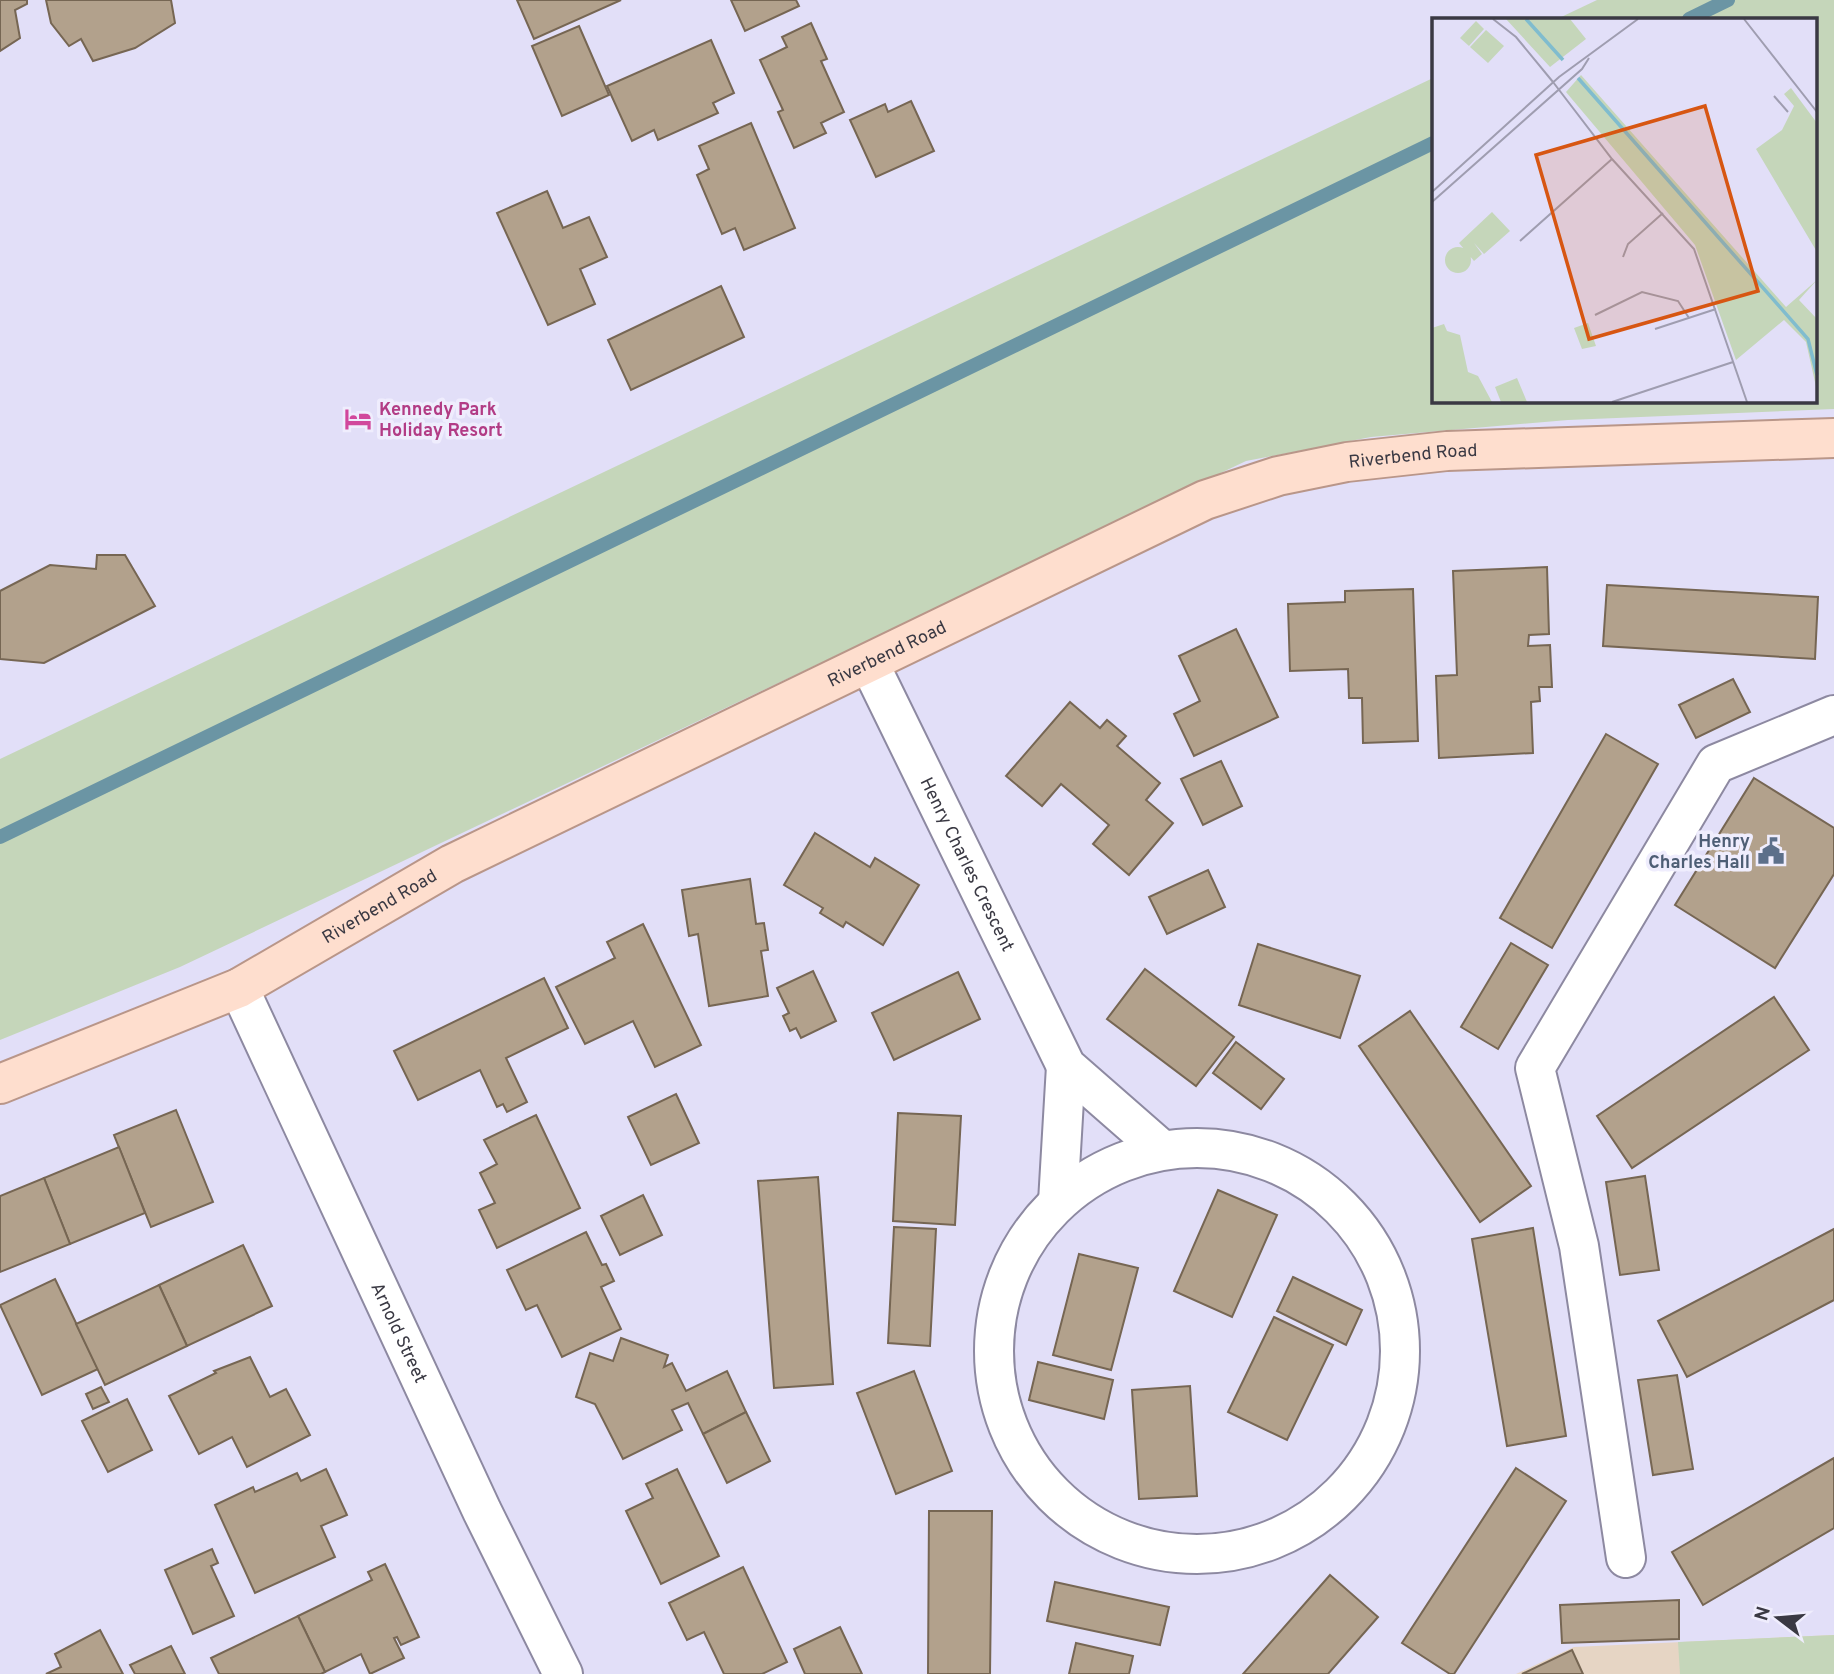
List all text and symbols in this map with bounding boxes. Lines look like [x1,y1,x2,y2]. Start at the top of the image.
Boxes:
inset map [1432,18,1816,402]
place label: Kennedy Park Holiday Resort [379,399,503,443]
hotel icon: Kennedy Park Holiday Resort [343,404,373,434]
street label: Riverbend Road [1348,440,1478,475]
street label: Riverbend Road [824,617,951,694]
street label: Henry Charles Crescent [914,774,1018,956]
place label: Henry Charles Hall [1648,831,1750,875]
public building icon: Henry Charles Hall [1756,836,1786,866]
street label: Riverbend Road [319,865,442,950]
street label: Arnold Street [365,1279,431,1387]
north arrow [1743,1583,1813,1653]
text: N [1750,1604,1777,1624]

